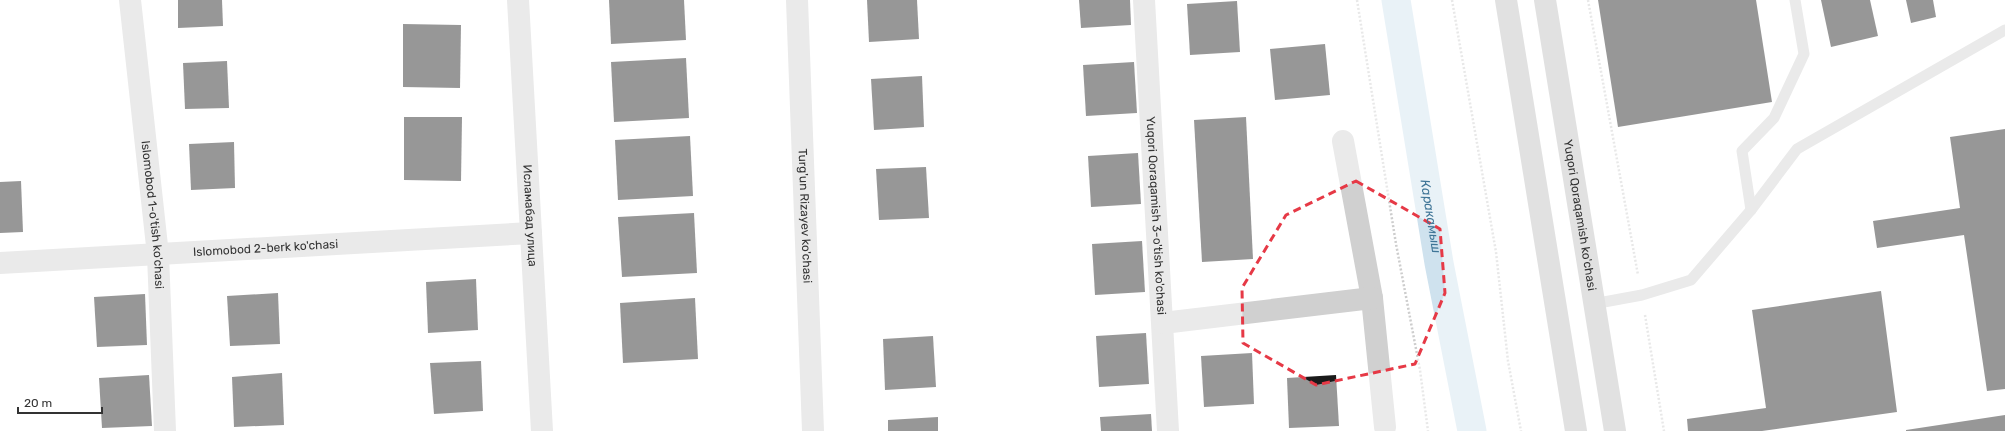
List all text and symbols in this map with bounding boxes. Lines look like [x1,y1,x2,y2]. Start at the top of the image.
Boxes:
street label: Yuqori Qoraqamish 3-o'tish ko'chasi [1143,116,1169,316]
street label: Yuqori Qoraqamish ko'chasi [1561,139,1599,292]
street label: Islomobod 1-o'tish ko'chasi [138,140,166,289]
street label: Turg'un Rizayev ko'chasi [796,148,815,284]
street label: Исламабад улица [520,164,540,267]
water label: Каракамыш [1417,178,1444,254]
street label: Islomobod 2-berk ko'chasi [193,237,339,259]
scale bar [18,389,102,415]
text: 20 m [24,396,52,410]

